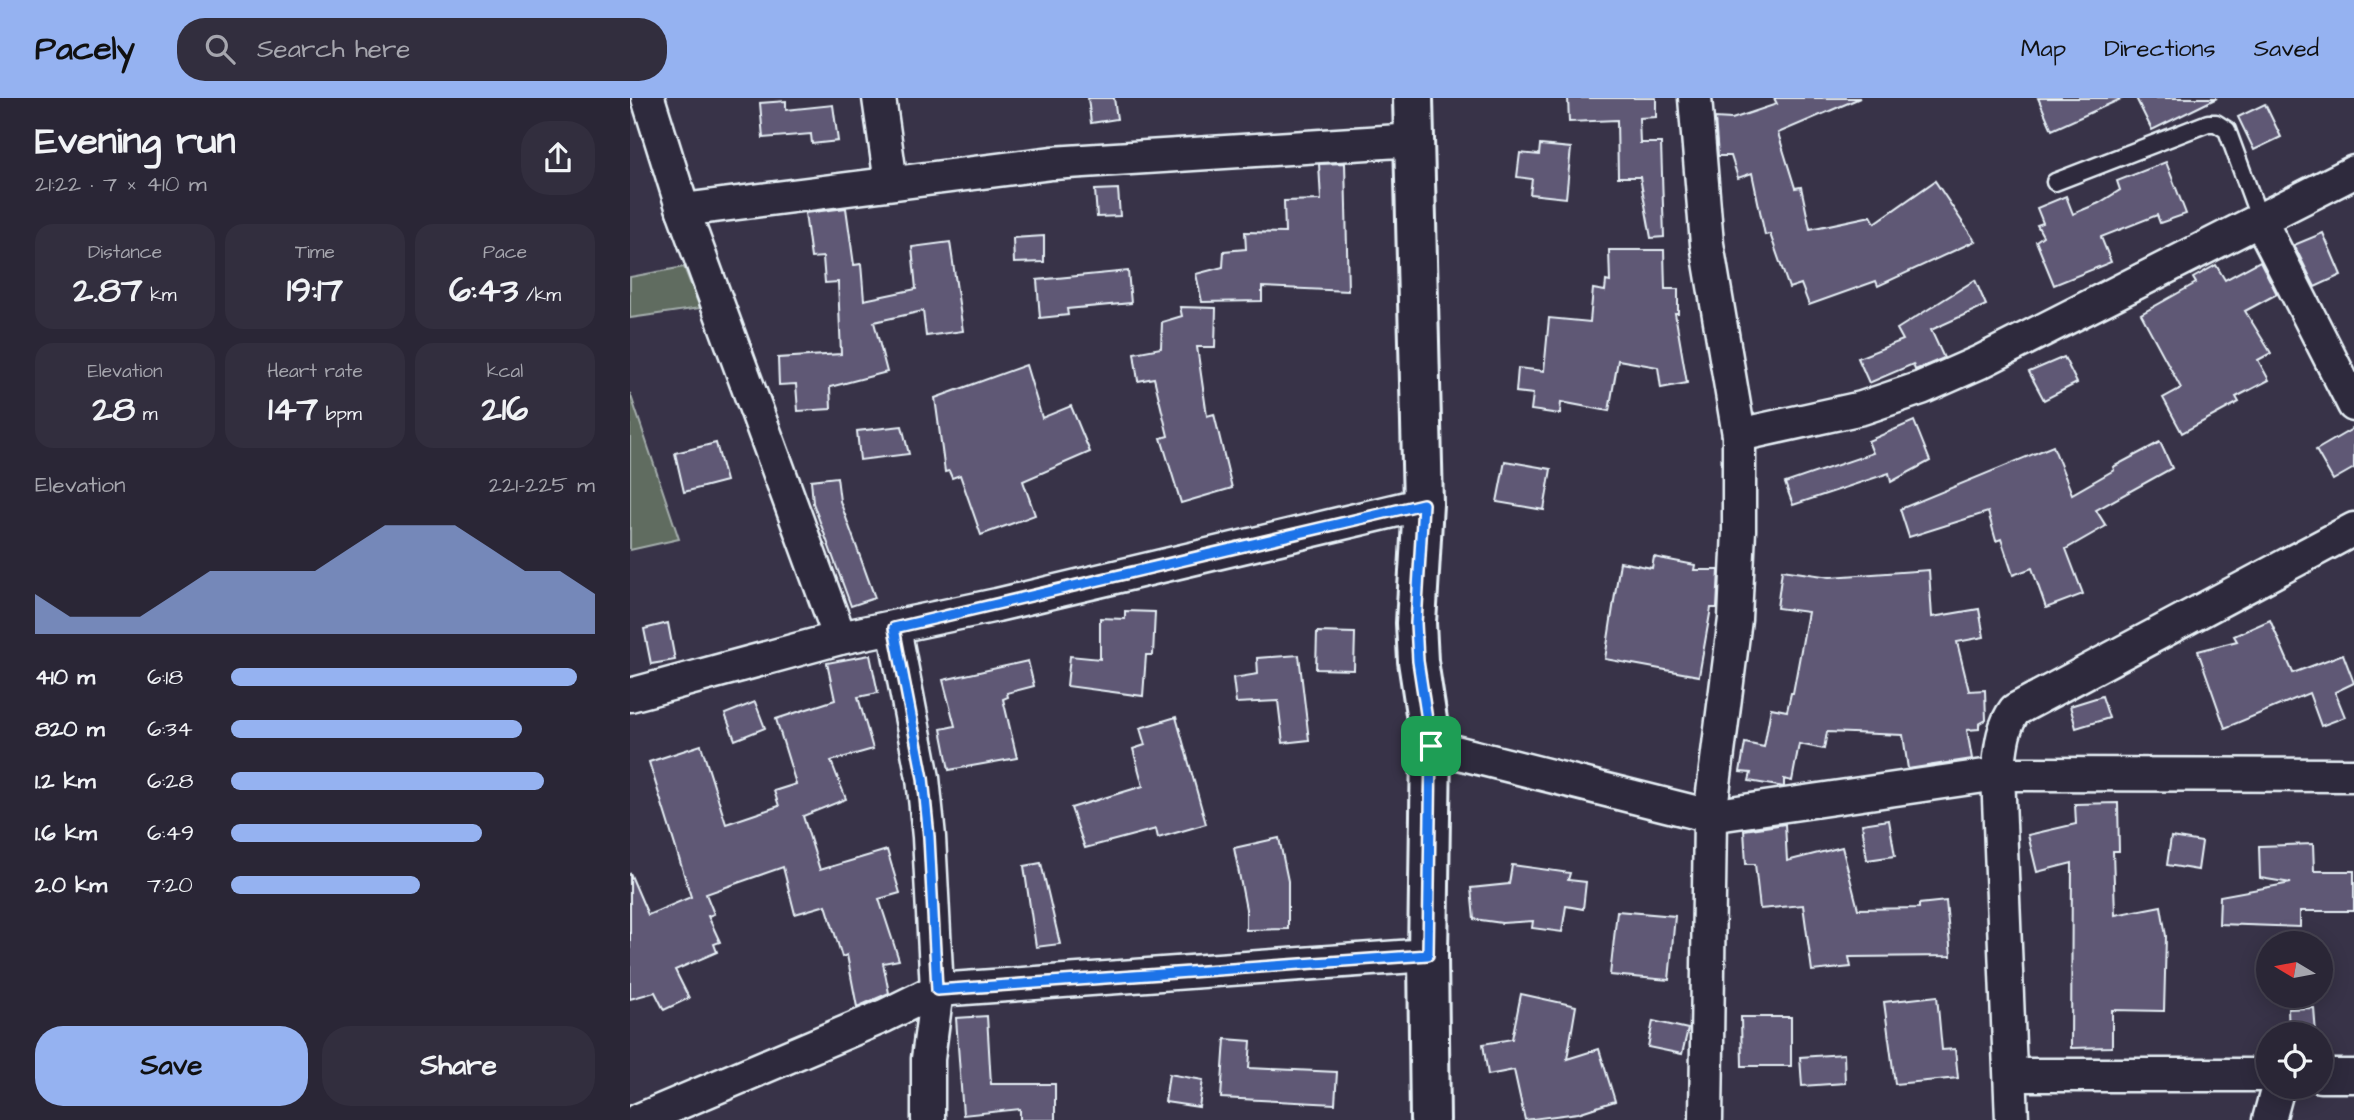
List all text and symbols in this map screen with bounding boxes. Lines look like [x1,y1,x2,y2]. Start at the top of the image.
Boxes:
search box [177,18,667,81]
text: Pacely [35,26,135,72]
icon: search [201,30,239,68]
text: Search here [257,31,410,67]
text: Map [2021,32,2066,66]
text: Directions [2104,32,2216,66]
text: Saved [2254,32,2319,66]
text: Evening run [35,116,236,168]
button: share [521,121,595,195]
text: 21:22 · 7 × 410 m [35,168,207,200]
text: Distance [88,239,162,266]
text: Time [295,239,335,266]
text: Pace [483,239,527,266]
text: 2.87 [73,266,143,315]
text: 19:17 [287,266,343,315]
text: 6:43 [449,266,518,315]
text: km [143,282,177,309]
text: /km [518,282,561,309]
text: Elevation [88,358,162,385]
text: Heart rate [267,358,363,385]
text: kcal [487,358,523,385]
text: 28 [92,385,135,434]
text: 147 [268,385,318,434]
text: 216 [482,385,528,434]
text: m [135,401,158,428]
text: bpm [318,401,362,428]
text: Elevation [35,469,126,501]
text: 221–225 m [489,469,595,501]
text: 410 m [35,661,95,693]
text: 6:18 [147,661,183,693]
text: 820 m [35,713,105,745]
text: 6:34 [147,713,193,745]
pin [1401,716,1461,776]
icon: arrive [1412,727,1450,765]
text: 1.2 km [35,765,96,797]
text: 6:28 [147,765,193,797]
text: 1.6 km [35,817,97,849]
text: 6:49 [147,817,194,849]
text: 2.0 km [35,869,107,901]
text: 7:20 [147,869,193,901]
north arrow [2256,931,2333,1008]
map controls [2256,931,2333,1099]
button: locate [2256,1022,2333,1099]
button: Save [35,1026,308,1106]
button: Share [322,1026,595,1106]

